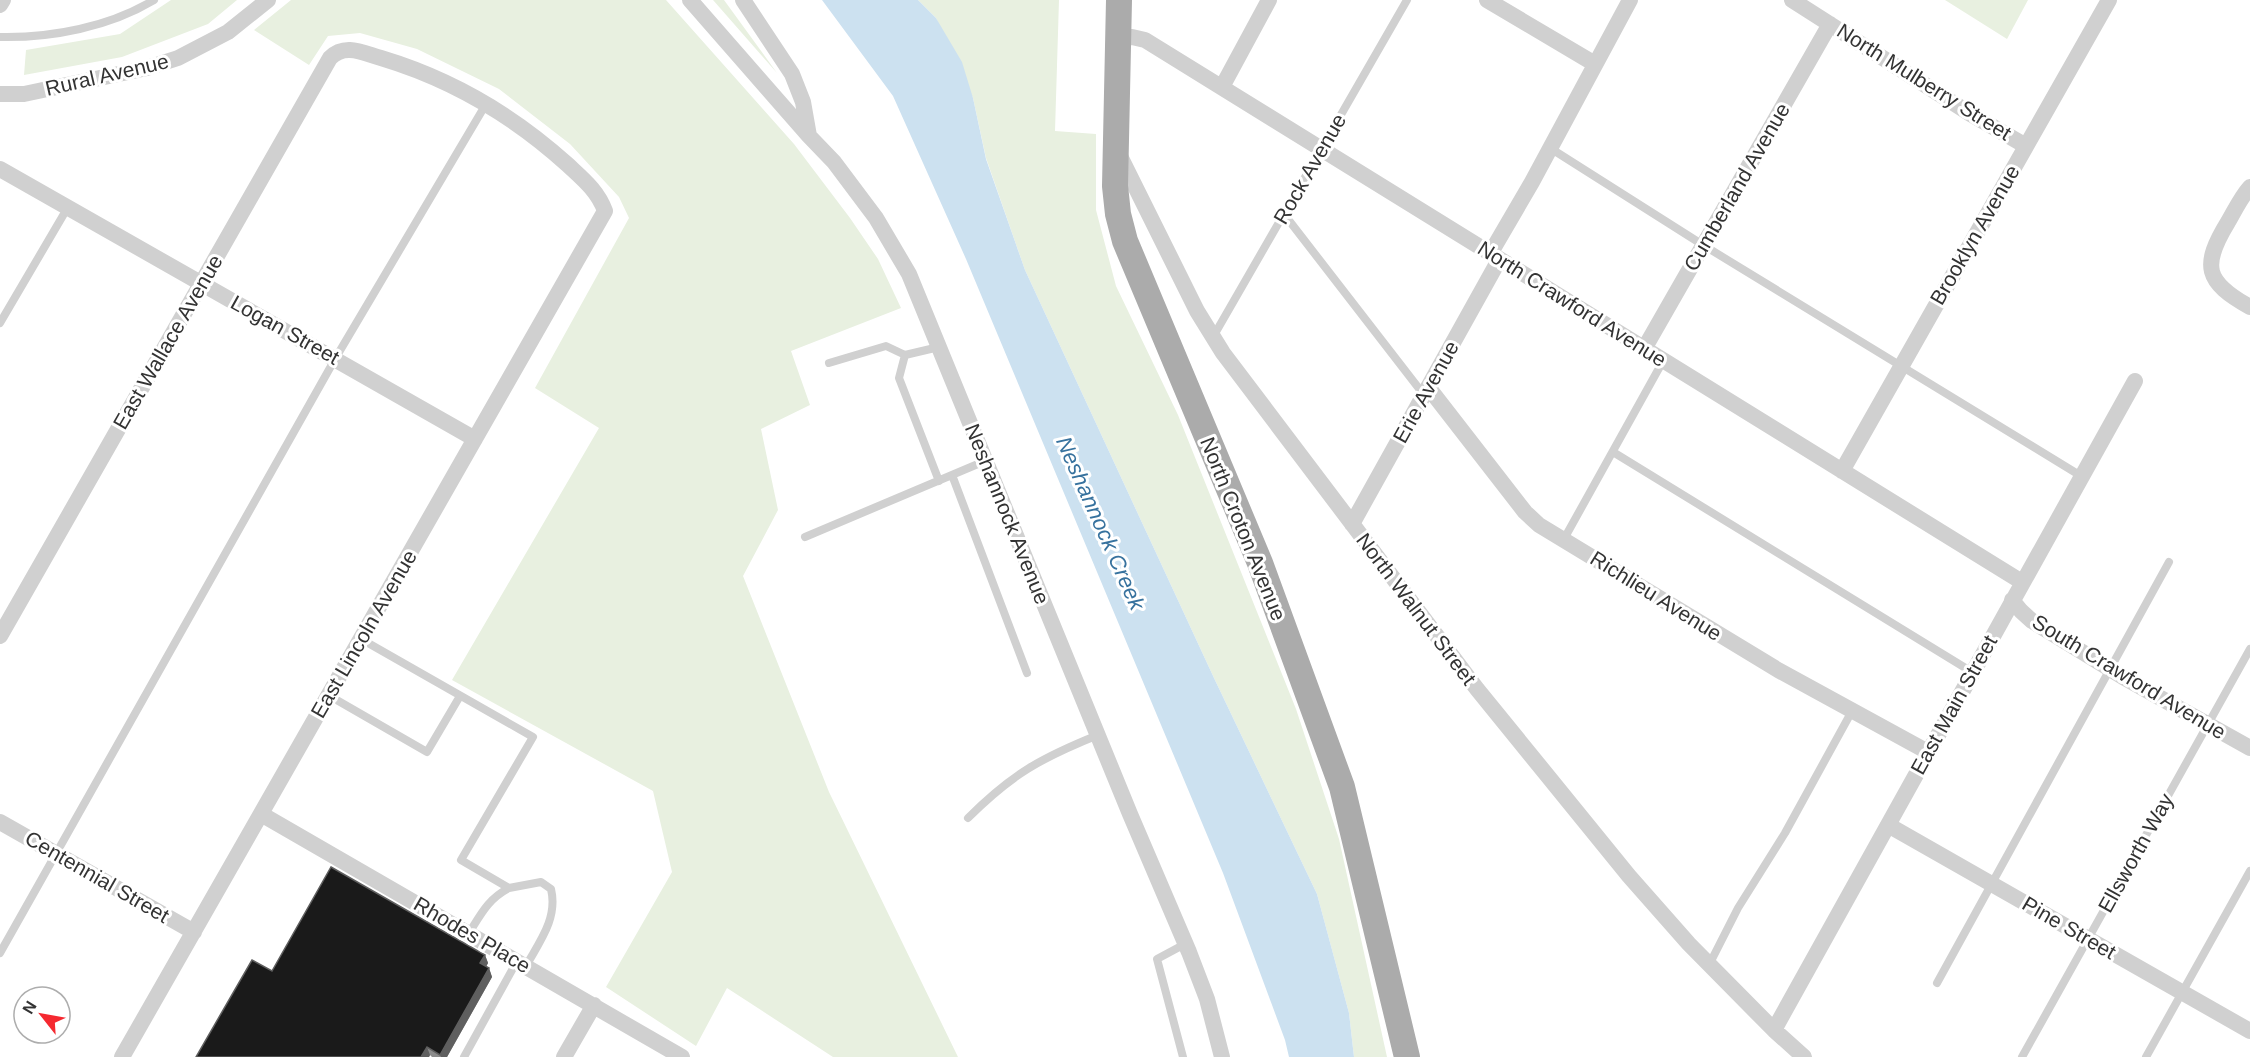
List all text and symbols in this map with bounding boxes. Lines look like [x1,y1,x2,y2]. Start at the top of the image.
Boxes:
street label: North Mulberry Street [1833,19,2016,145]
street label: Rural Avenue [43,49,171,100]
street label: Cumberland Avenue [1679,99,1794,275]
street label: Rock Avenue [1269,110,1350,228]
street label: Brooklyn Avenue [1925,161,2024,309]
street label: North Crawford Avenue [1474,236,1671,371]
street label: East Wallace Avenue [108,251,227,433]
street label: Logan Street [227,290,344,369]
street label: Erie Avenue [1388,337,1463,447]
street label: Neshannock Avenue [961,420,1054,607]
water label: Neshannock Creek [1051,433,1150,615]
street label: North Croton Avenue [1196,434,1291,624]
street label: North Walnut Street [1352,528,1481,689]
street label: East Lincoln Avenue [306,546,421,722]
street label: Richlieu Avenue [1586,546,1726,645]
street label: South Crawford Avenue [2028,610,2230,743]
street label: East Main Street [1906,631,2001,778]
street label: Ellsworth Way [2093,789,2178,916]
street label: Centennial Street [21,826,173,927]
street label: Rhodes Place [410,892,535,977]
street label: Pine Street [2019,892,2120,964]
north arrow [12,985,72,1045]
text: N [19,998,40,1017]

